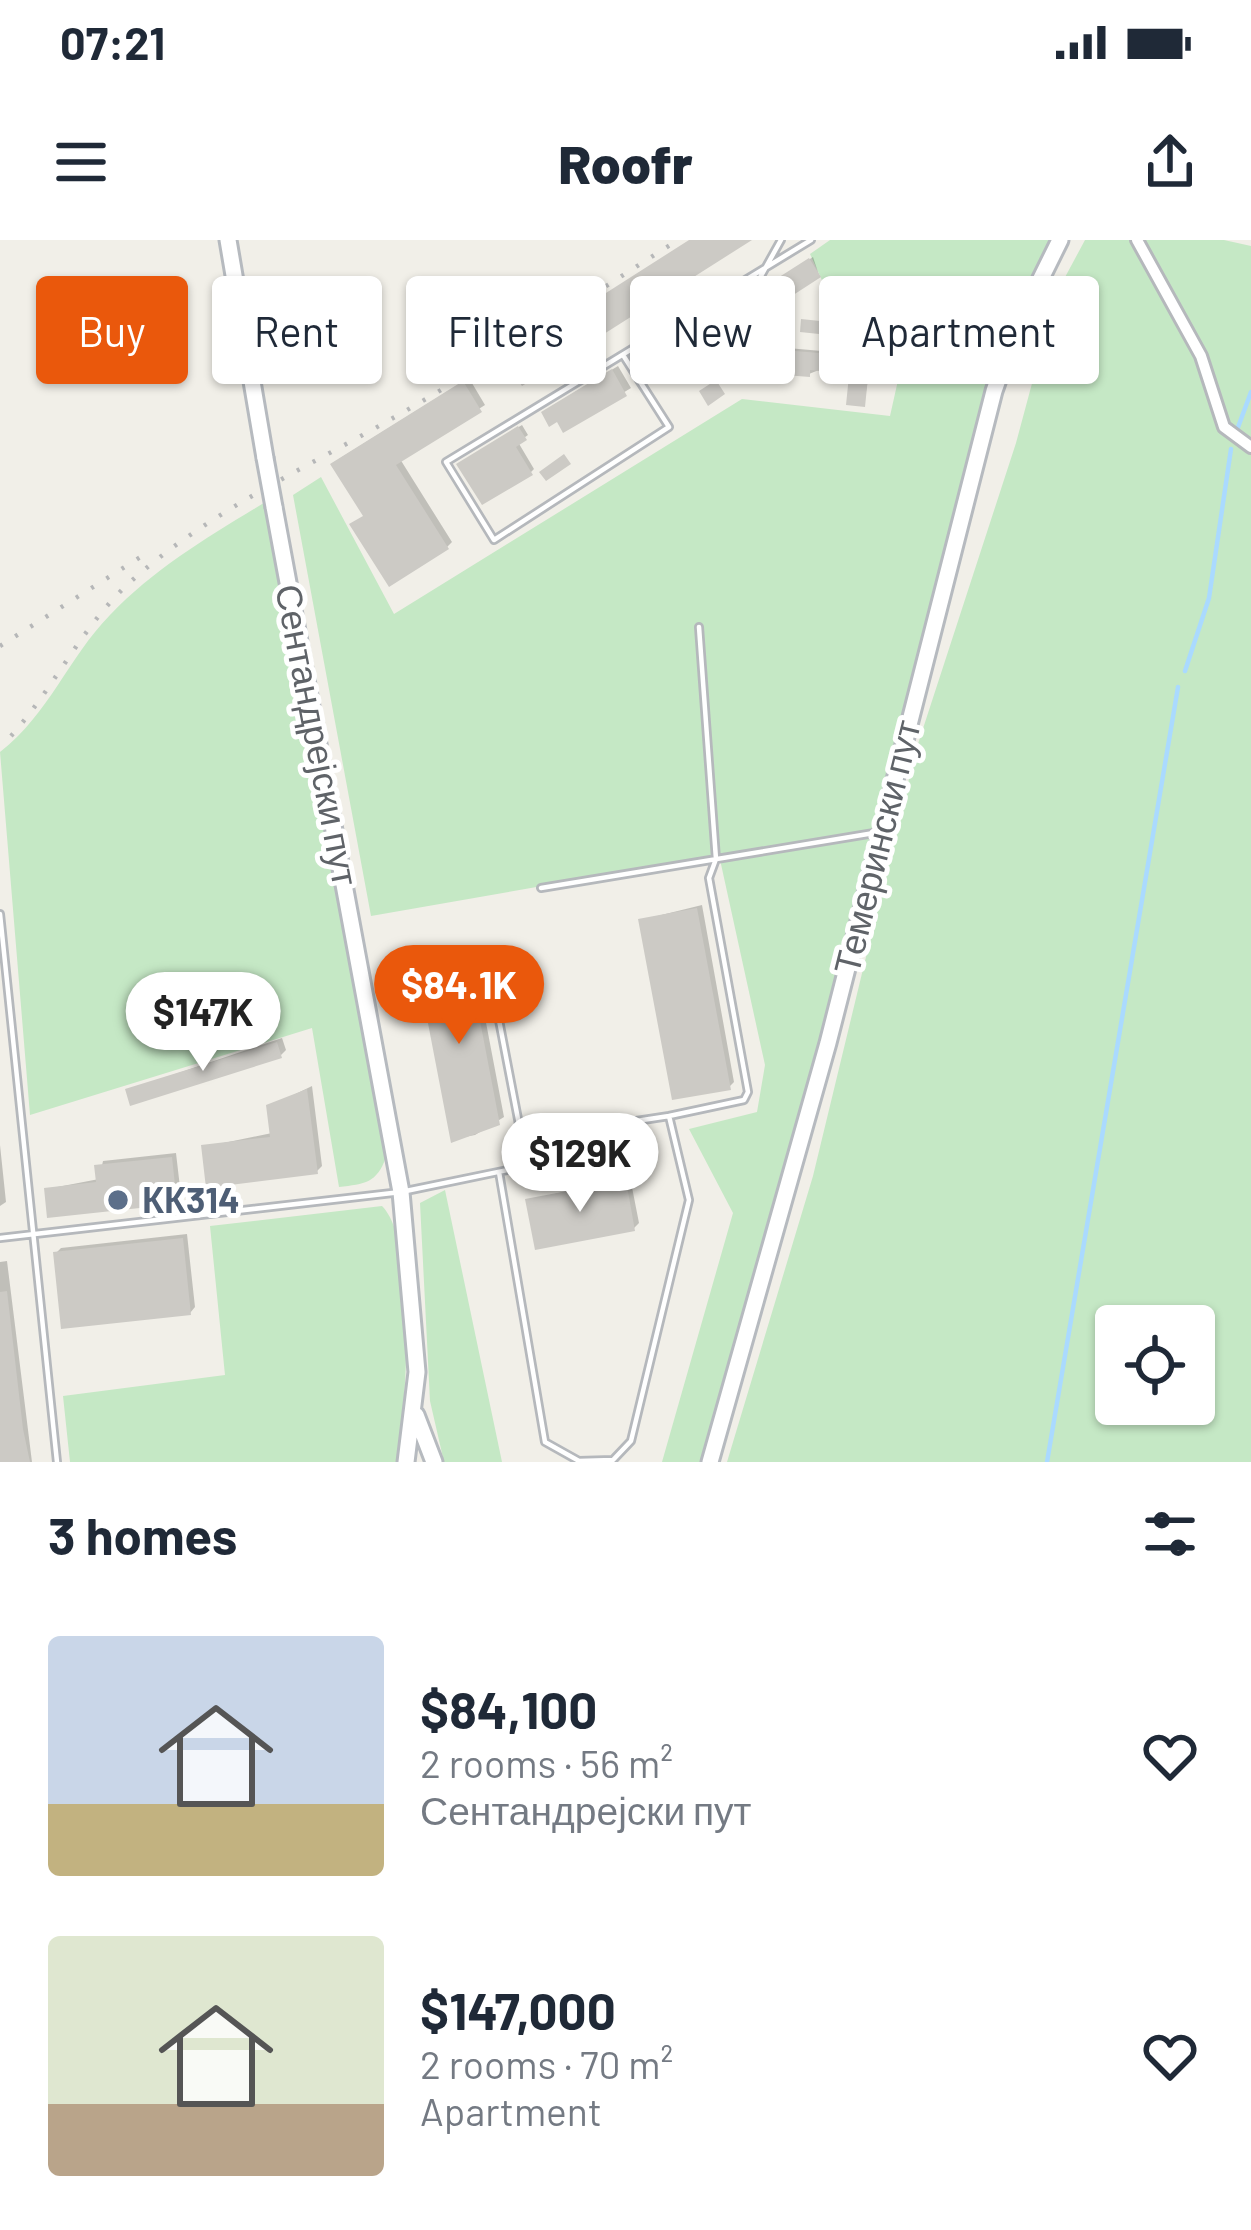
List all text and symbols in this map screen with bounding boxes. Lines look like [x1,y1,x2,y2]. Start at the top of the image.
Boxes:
text: 07:21 [60,15,165,69]
icon: menu [48,129,114,195]
icon: share [1137,129,1203,195]
text: Roofr [558,130,693,195]
chip: Buy [36,276,188,384]
chip: Rent [212,276,382,384]
chip: Filters [406,276,606,384]
chip: New [630,276,795,384]
chip: Apartment [819,276,1099,384]
street label: Сентандрејски пут [267,580,369,889]
street label: Темерински пут [823,715,929,978]
pin: $84.1K [361,945,557,1047]
text: $84.1K [401,960,517,1007]
pin: $147K [119,972,287,1074]
text: $147K [153,987,253,1034]
pin: $129K [496,1113,664,1215]
text: $129K [528,1128,632,1175]
place label: КК314 [142,1177,240,1220]
marker: КК314 [105,1187,131,1213]
map controls [1095,1305,1215,1425]
button: locate [1095,1305,1215,1425]
icon: filters [1137,1501,1203,1567]
text: 3 homes [48,1504,237,1565]
text: $84,100 [420,1678,597,1739]
icon: home [144,1684,288,1828]
icon: heart [1137,1723,1203,1789]
text: 2 rooms · 56 m² [420,1739,673,1786]
text: Сентандрејски пут [420,1786,751,1833]
text: $147,000 [420,1979,616,2040]
icon: home [144,1984,288,2128]
icon: heart [1137,2023,1203,2089]
text: 2 rooms · 70 m² [420,2040,673,2087]
text: Apartment [420,2087,602,2134]

